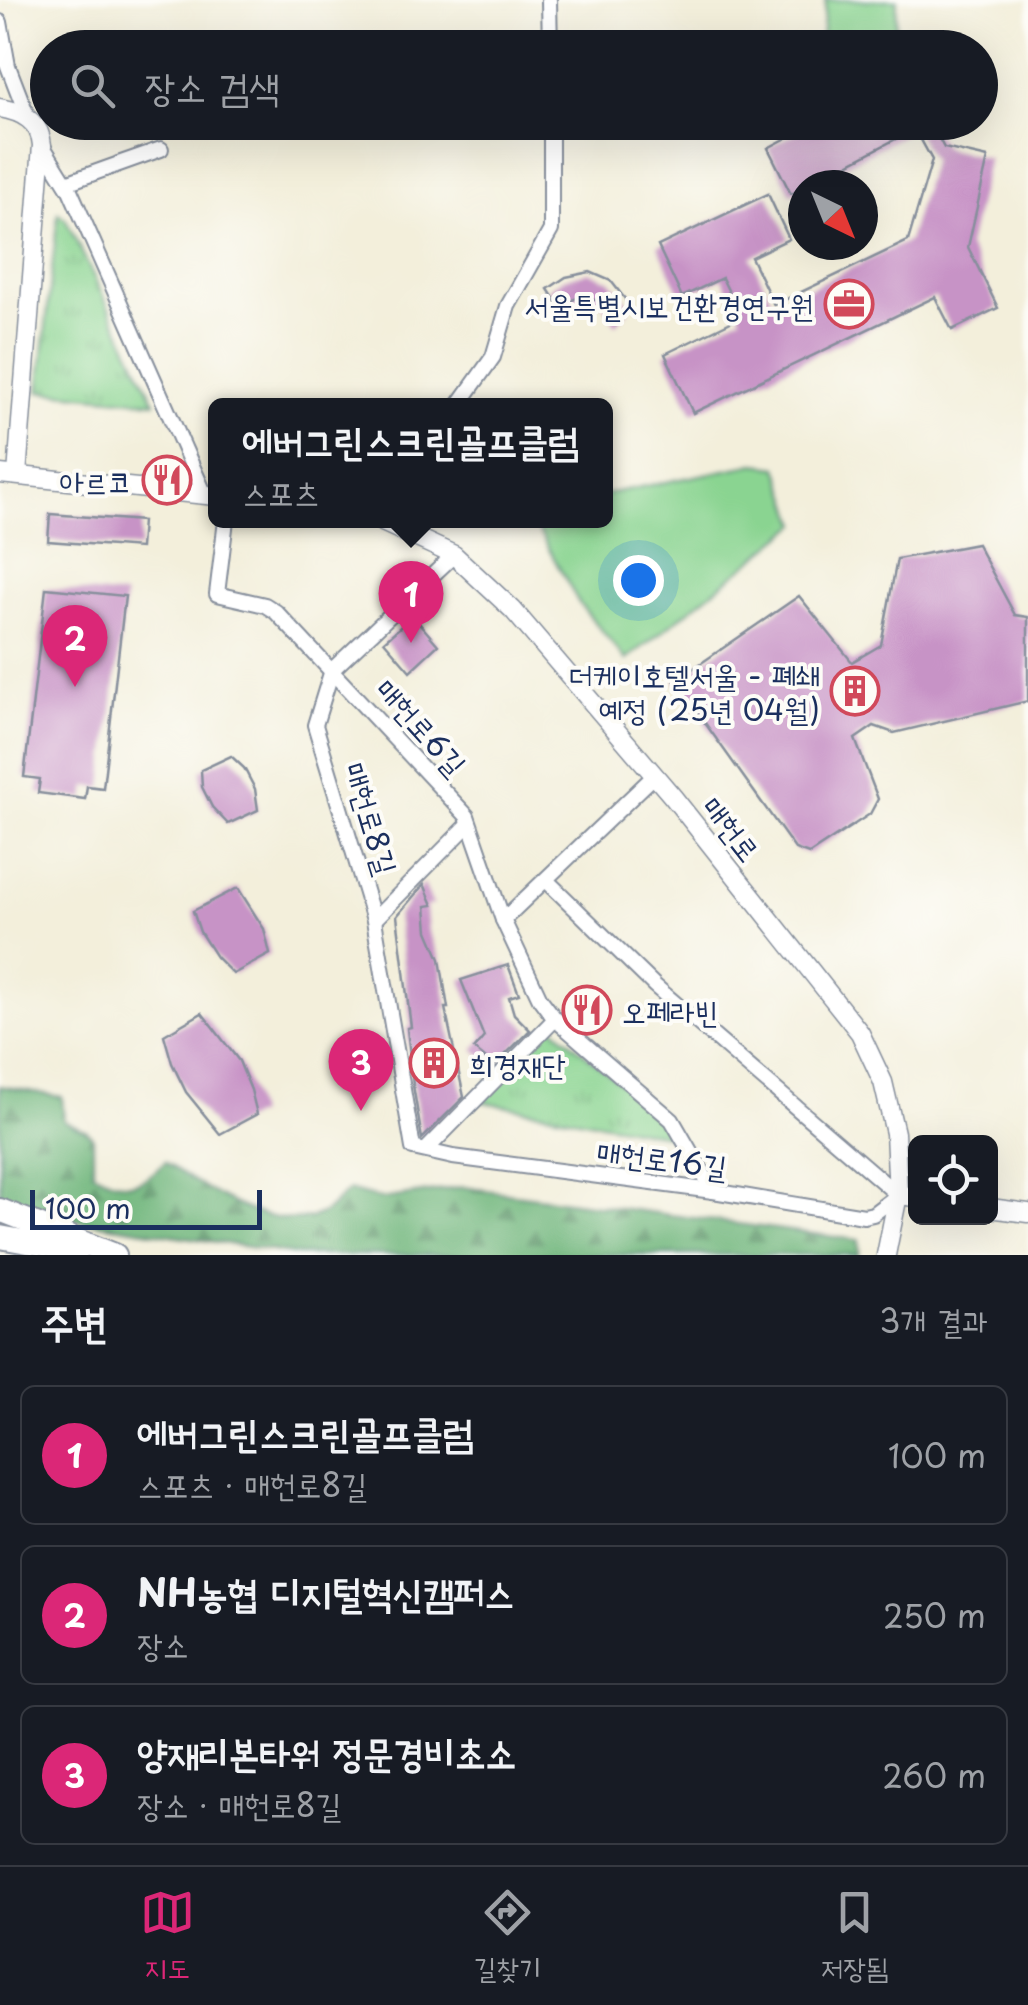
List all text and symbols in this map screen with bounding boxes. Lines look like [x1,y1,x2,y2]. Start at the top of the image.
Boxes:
search box [30,30,998,140]
text: 장소 검색 [145,57,280,114]
icon: search [65,58,120,113]
north arrow [788,170,878,260]
office icon: 서울특별시보건환경연구원 [823,278,875,330]
place label: 서울특별시보건환경연구원 [524,282,814,327]
popup [208,398,613,528]
text: 에버그린스크린골프클럼 [242,411,579,468]
restaurant icon: 아르코 [141,454,193,506]
place label: 아르코 [60,458,132,503]
text: 스포츠 [242,468,320,516]
your location [613,555,664,606]
pin: 1 [378,560,444,643]
pin: 2 [42,604,108,687]
place label: 더케이호텔서울 - 폐쇄 예정 (25년 04월) [569,652,820,731]
building icon: 더케이호텔서울 - 폐쇄 예정 (25년 04월) [829,665,881,717]
street label: 매헌로6길 [366,667,478,785]
street label: 매헌로8길 [334,756,410,880]
street label: 매헌로 [692,786,772,870]
restaurant icon: 오페라빈 [561,984,613,1036]
place label: 오페라빈 [622,988,719,1033]
pin: 3 [328,1028,394,1111]
building icon: 희경재단 [408,1037,460,1089]
place label: 희경재단 [469,1041,566,1086]
street label: 매헌로16길 [594,1128,730,1188]
map controls [908,1135,998,1225]
button: locate [908,1135,998,1225]
scale bar [30,1185,262,1230]
text: 100 m [45,1186,131,1229]
text: 주변 [40,1289,108,1352]
text: 3개 결과 [879,1296,988,1344]
text: 에버그린스크린골프클럼 [137,1403,473,1460]
text: 1 [67,1431,82,1479]
text: 100 m [888,1431,986,1479]
text: 스포츠 · 매헌로8길 [137,1460,367,1508]
text: NH농협 디지털혁신캠퍼스 [137,1563,515,1620]
text: 2 [63,1591,86,1639]
text: 250 m [883,1591,986,1639]
text: 장소 [137,1620,189,1668]
text: 양재리본타워 정문경비초소 [137,1723,516,1780]
text: 3 [64,1751,85,1799]
text: 260 m [882,1751,986,1799]
text: 장소 · 매헌로8길 [137,1780,341,1828]
tab: 지도 [140,1885,195,1988]
tab: 길찾기 [474,1885,541,1988]
tab: 저장됨 [821,1885,888,1988]

